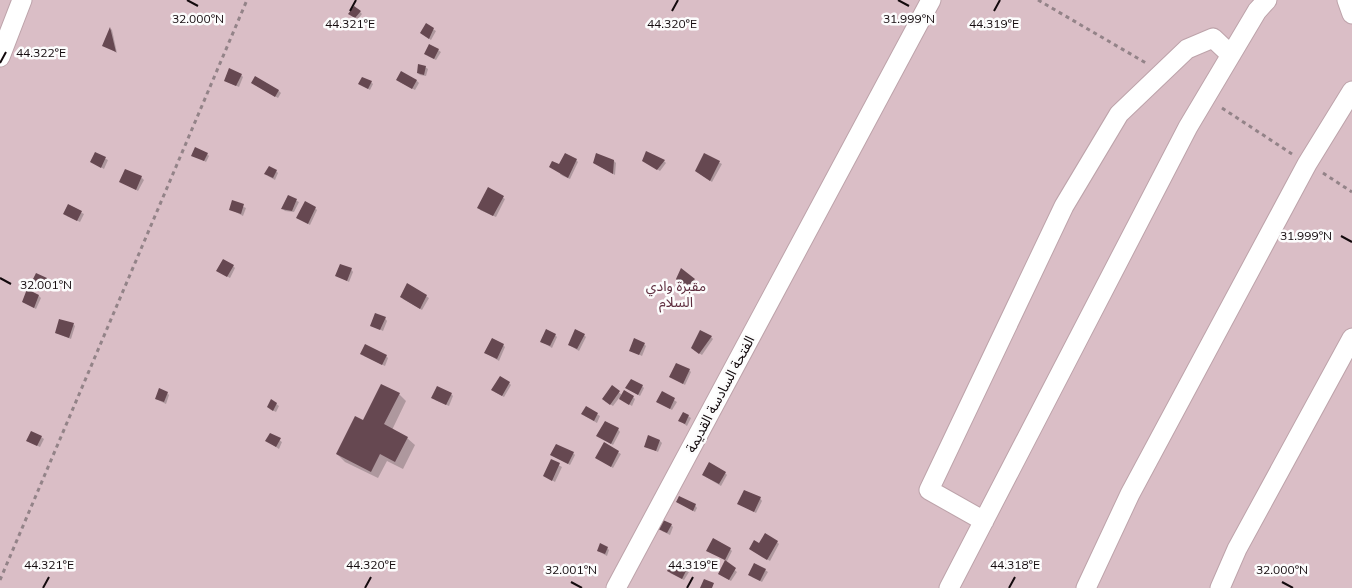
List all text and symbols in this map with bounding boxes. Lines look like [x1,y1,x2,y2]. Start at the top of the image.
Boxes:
text: 32.000°N [172,11,224,26]
text: 31.999°N [883,11,935,26]
text: 44.321°E [325,16,375,31]
text: 44.320°E [647,16,697,31]
text: 44.319°E [969,16,1019,31]
text: 44.322°E [16,45,66,60]
text: 31.999°N [1280,228,1332,243]
text: 32.001°N [20,277,72,292]
park label: مقبرة وادي السلام [646,277,706,313]
street label: الفتحة السادسة القديمة [682,332,758,456]
text: 44.321°E [24,557,74,572]
text: 44.320°E [346,557,396,572]
text: 44.319°E [668,557,718,572]
text: 44.318°E [990,557,1040,572]
text: 32.001°N [545,562,597,577]
text: 32.000°N [1256,562,1308,577]

